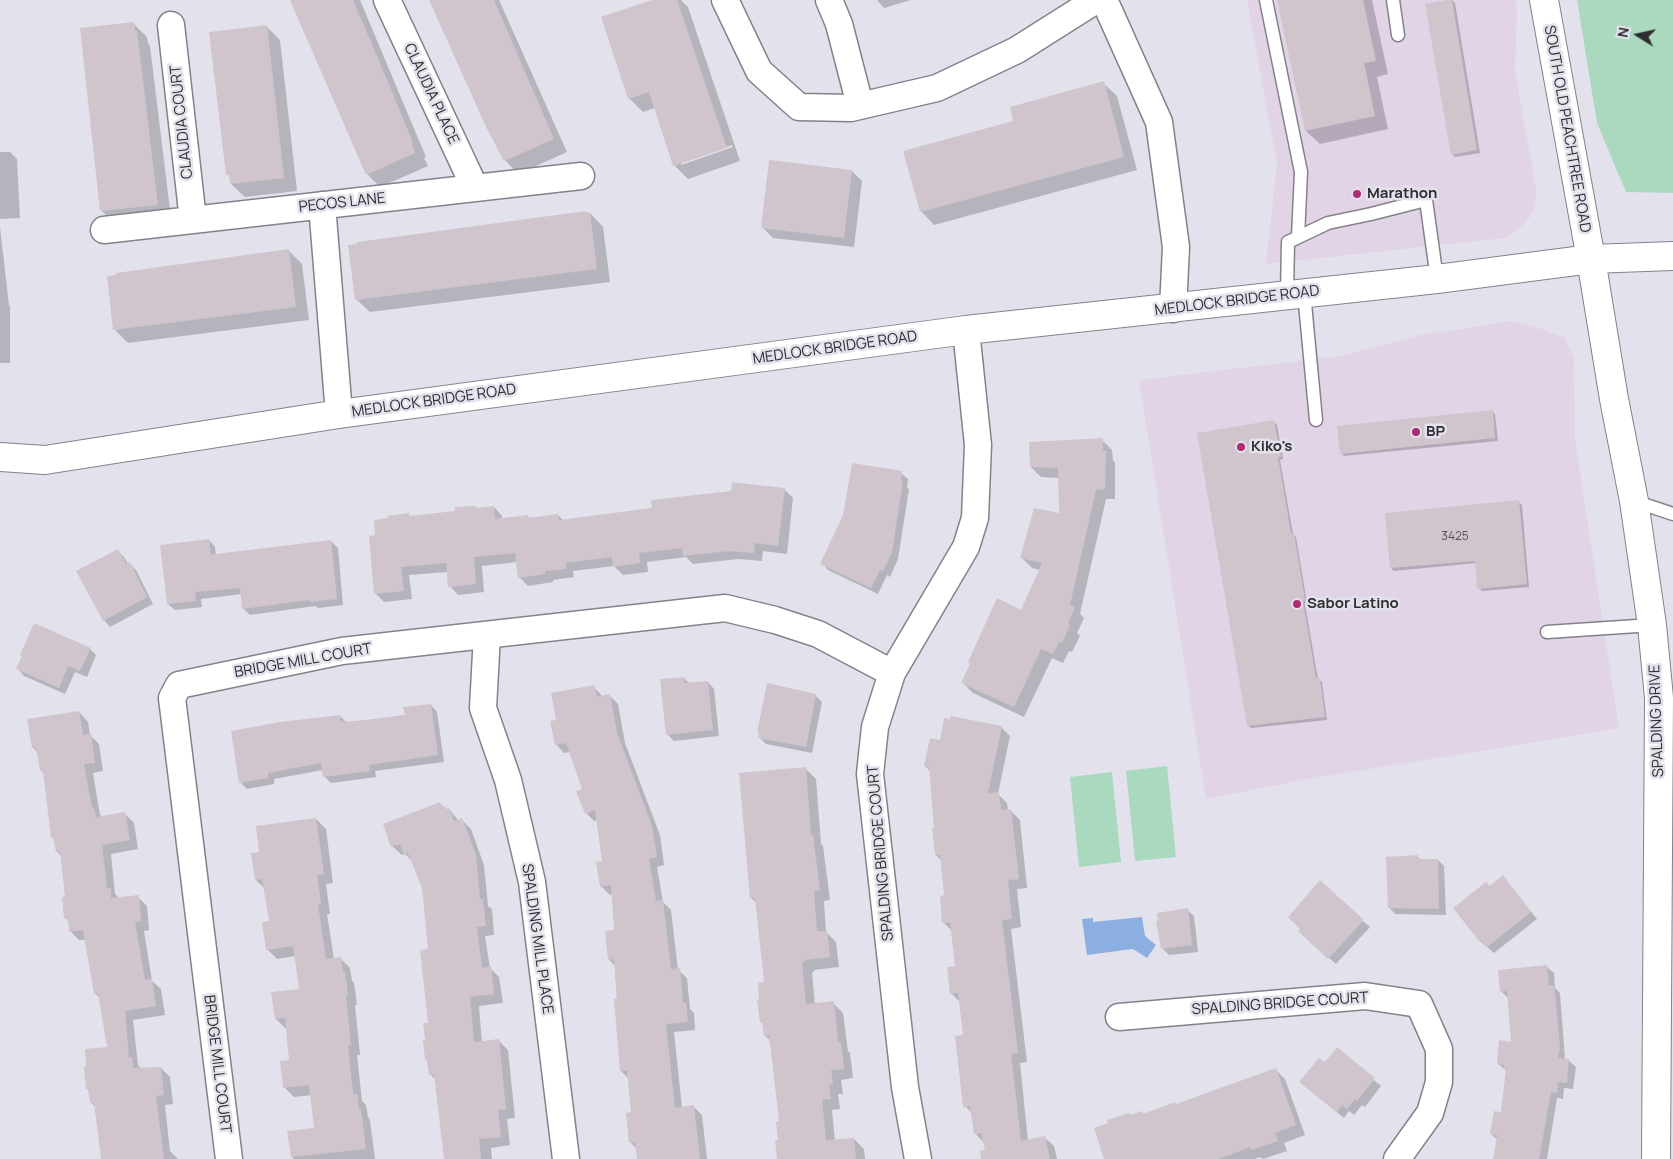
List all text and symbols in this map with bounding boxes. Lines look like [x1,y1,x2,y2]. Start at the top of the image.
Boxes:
north arrow [1613,10,1663,60]
street label: SOUTH OLD PEACHTREE ROAD [1540,24,1594,234]
text: N [1613,26,1633,39]
street label: CLAUDIA PLACE [400,41,462,147]
street label: CLAUDIA COURT [167,64,197,180]
place label: Marathon [1367,185,1437,203]
marker: Marathon [1351,188,1363,200]
street label: PECOS LANE [298,189,386,217]
street label: MEDLOCK BRIDGE ROAD [1154,282,1320,320]
street label: MEDLOCK BRIDGE ROAD [752,328,918,368]
street label: MEDLOCK BRIDGE ROAD [351,381,517,421]
place label: BP [1426,423,1445,441]
marker: BP [1410,426,1422,438]
place label: Kiko's [1251,438,1292,456]
marker: Kiko's [1235,441,1247,453]
house number: 3425 [1441,530,1469,544]
place label: Sabor Latino [1307,595,1399,613]
marker: Sabor Latino [1291,598,1303,610]
street label: BRIDGE MILL COURT [233,640,373,682]
street label: SPALDING DRIVE [1646,664,1668,778]
street label: SPALDING BRIDGE COURT [864,764,898,942]
street label: SPALDING MILL PLACE [518,863,556,1015]
street label: SPALDING BRIDGE COURT [1191,989,1369,1019]
street label: BRIDGE MILL COURT [200,994,234,1134]

